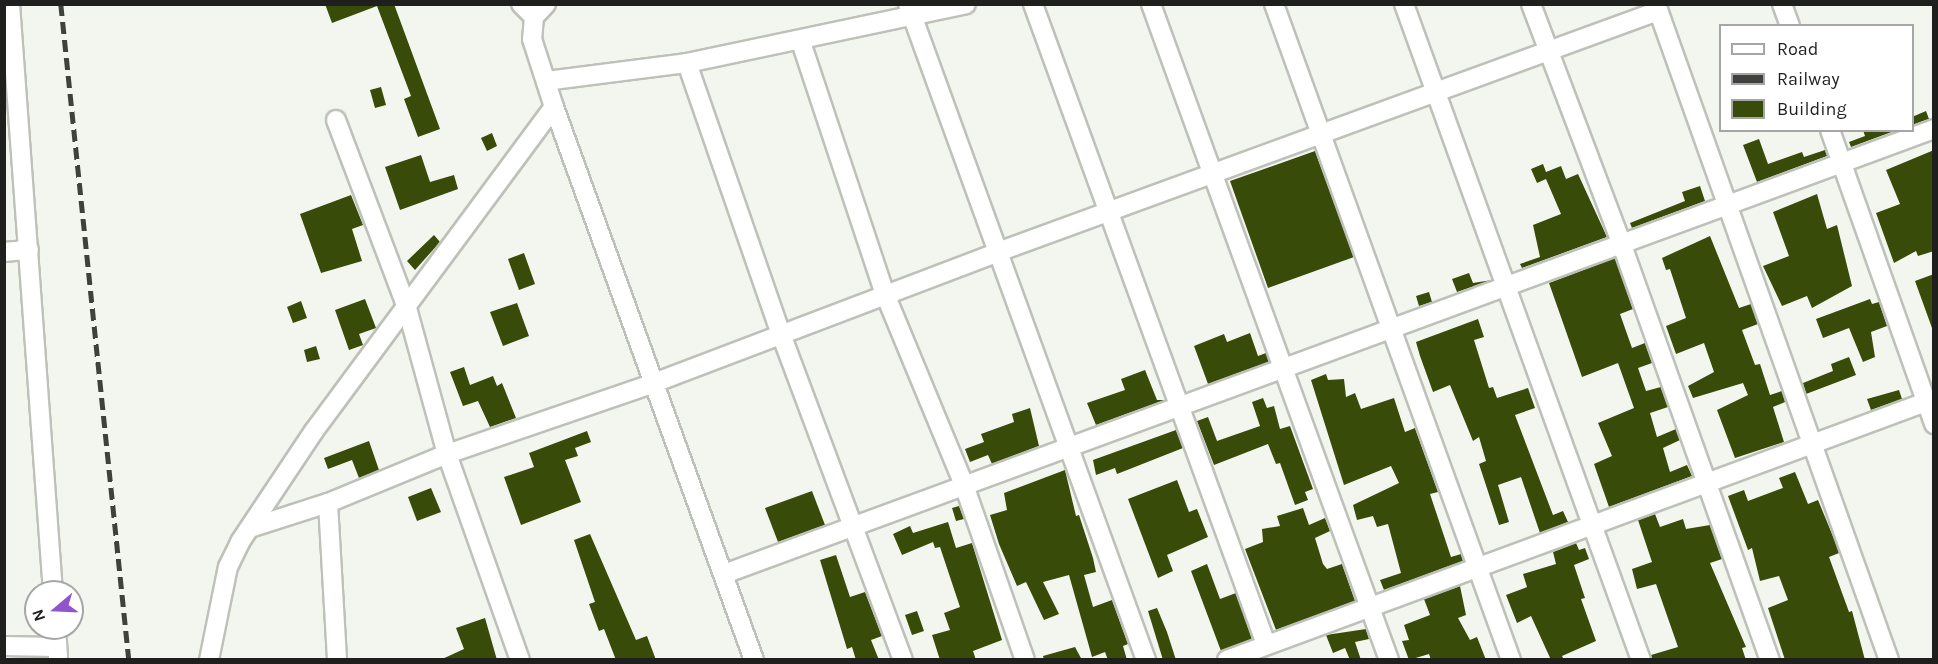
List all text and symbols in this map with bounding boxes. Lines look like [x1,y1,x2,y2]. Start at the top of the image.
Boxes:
legend [1719,24,1914,132]
text: Road [1777,38,1818,60]
text: Railway [1777,68,1840,90]
text: Building [1777,98,1847,120]
north arrow [24,580,84,640]
text: N [28,607,49,624]

